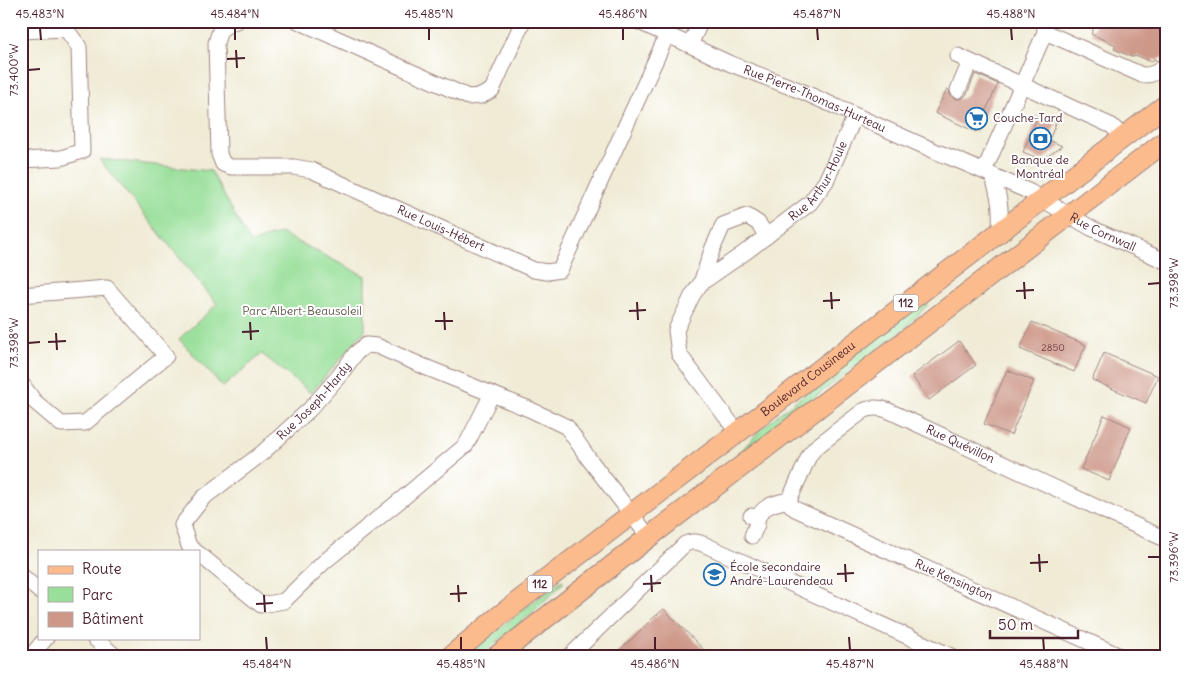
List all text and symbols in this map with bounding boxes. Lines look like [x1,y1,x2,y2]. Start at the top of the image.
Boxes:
text: 45.483°N [15,6,65,21]
text: 45.484°N [210,6,260,21]
text: 45.485°N [404,6,454,21]
text: 45.486°N [598,6,648,21]
text: 45.487°N [793,6,841,21]
text: 45.488°N [986,6,1036,21]
text: 73.400°W [6,44,21,96]
street label: Rue Pierre-Thomas-Hurteau [742,62,888,135]
supermarket icon: Couche-Tard [965,106,989,130]
place label: Couche-Tard [993,110,1063,125]
bank icon: Banque de Montréal [1028,127,1052,151]
street label: Rue Arthur-Houle [785,138,850,224]
place label: Banque de Montréal [1011,152,1069,181]
street label: Rue Louis-Hébert [395,202,487,254]
street label: Rue Cornwall [1067,209,1138,254]
text: 73.398°W [1166,258,1181,308]
road number: 112 [894,294,918,312]
park label: Parc Albert-Beausoleil [242,303,362,318]
text: 73.398°W [6,318,21,368]
street label: Boulevard Cousineau [757,337,858,419]
house number: 2850 [1041,341,1065,354]
street label: Rue Joseph-Hardy [273,359,354,443]
street label: Rue Quévillon [924,421,997,466]
text: 73.396°W [1166,532,1181,582]
legend [38,550,200,640]
street label: Rue Kensington [913,556,996,603]
text: Route [82,559,122,578]
place label: École secondaire André-Laurendeau [730,559,833,588]
school or university icon: École secondaire André-Laurendeau [702,562,726,586]
road number: 112 [528,576,552,592]
text: Parc [82,585,113,604]
scale bar [990,607,1078,639]
text: Bâtiment [82,609,144,628]
text: 50 m [998,615,1033,634]
text: 45.484°N [242,656,292,671]
text: 45.485°N [436,656,486,671]
text: 45.486°N [630,656,680,671]
text: 45.487°N [826,656,874,671]
text: 45.488°N [1019,656,1069,671]

